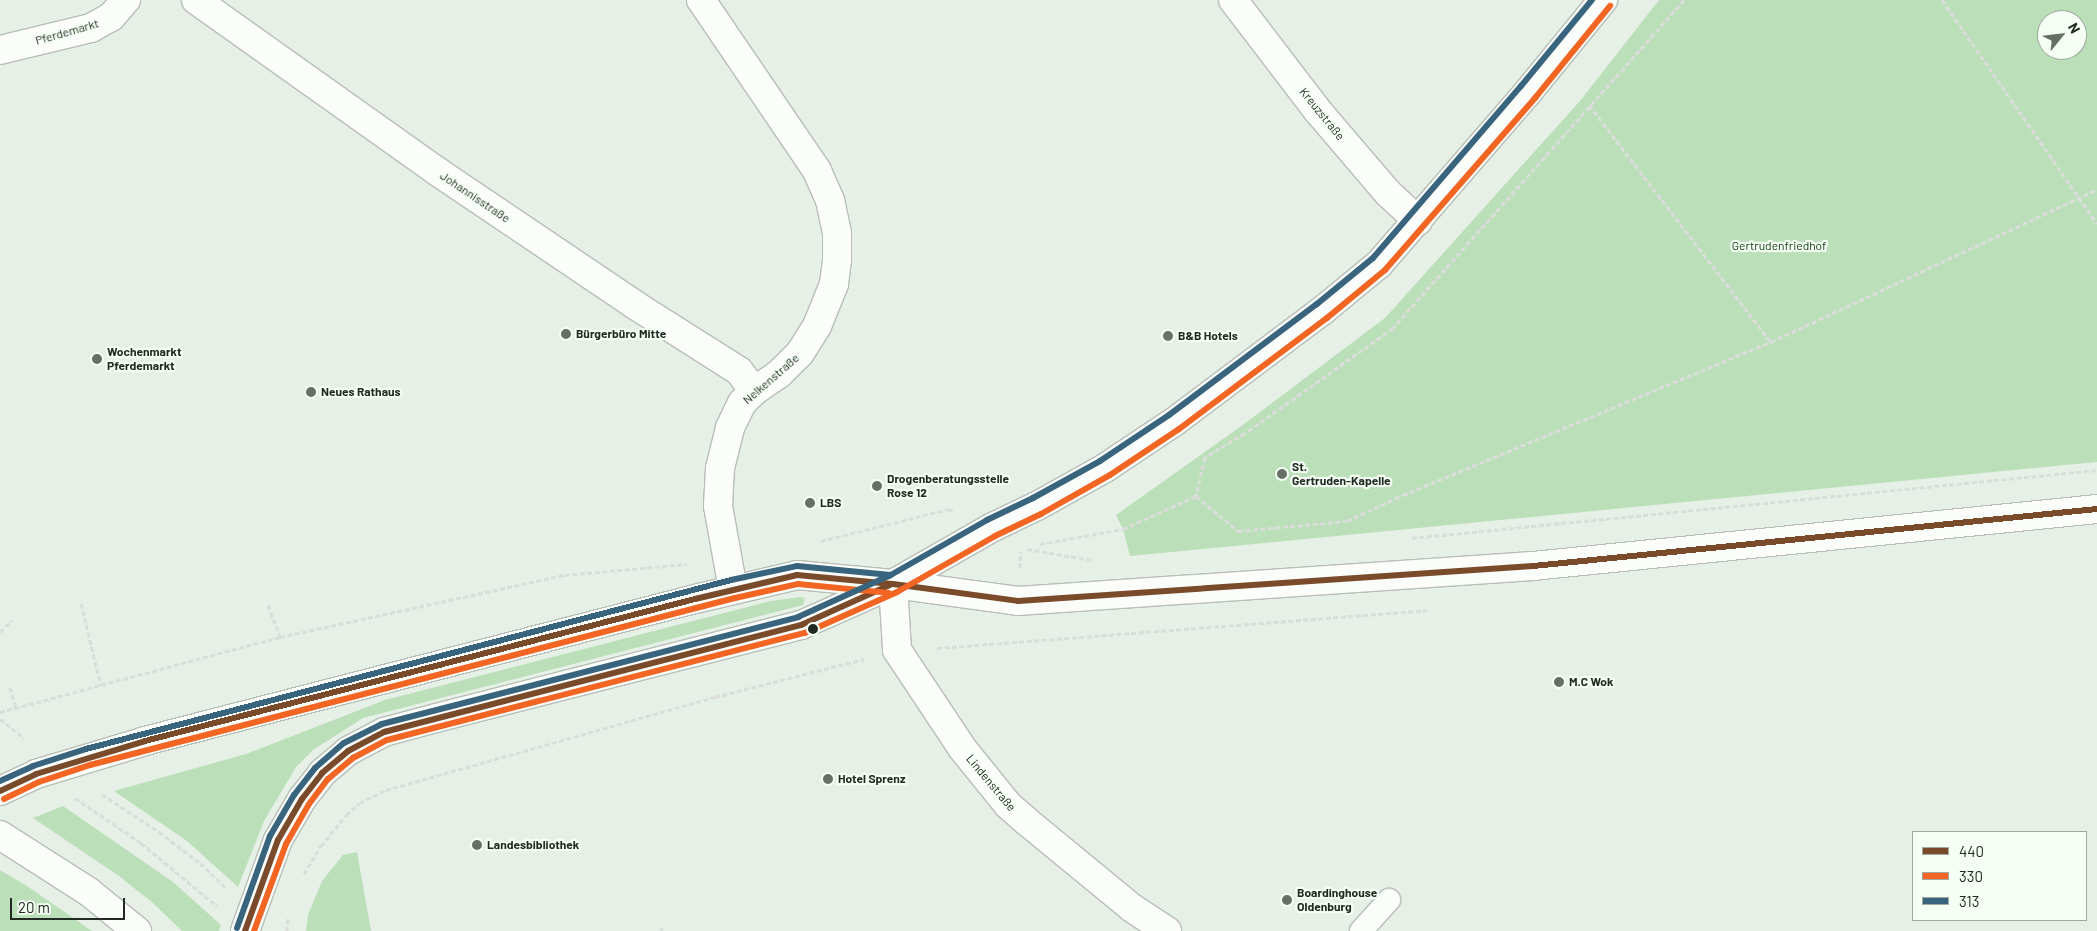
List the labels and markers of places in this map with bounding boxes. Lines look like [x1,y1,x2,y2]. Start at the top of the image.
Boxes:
place label: Bürgerbüro Mitte [576,327,666,341]
marker: Bürgerbüro Mitte [560,328,572,340]
place label: B&B Hotels [1178,329,1238,343]
marker: B&B Hotels [1162,330,1174,342]
place label: Wochenmarkt Pferdemarkt [107,345,181,373]
marker: Wochenmarkt Pferdemarkt [91,353,103,365]
place label: Neues Rathaus [321,385,401,399]
marker: Neues Rathaus [305,386,317,398]
place label: St. Gertruden-Kapelle [1292,460,1391,488]
marker: St. Gertruden-Kapelle [1276,468,1288,480]
place label: Drogenberatungsstelle Rose 12 [887,472,1009,500]
marker: Drogenberatungsstelle Rose 12 [871,480,883,492]
place label: LBS [820,496,841,510]
marker: LBS [804,497,816,509]
unlabelled marker [808,624,818,634]
place label: M.C Wok [1569,675,1613,689]
marker: M.C Wok [1553,676,1565,688]
place label: Hotel Sprenz [838,772,905,786]
marker: Hotel Sprenz [822,773,834,785]
place label: Landesbibliothek [487,838,579,852]
marker: Landesbibliothek [471,839,483,851]
place label: Boardinghouse Oldenburg [1297,886,1377,914]
marker: Boardinghouse Oldenburg [1281,894,1293,906]

